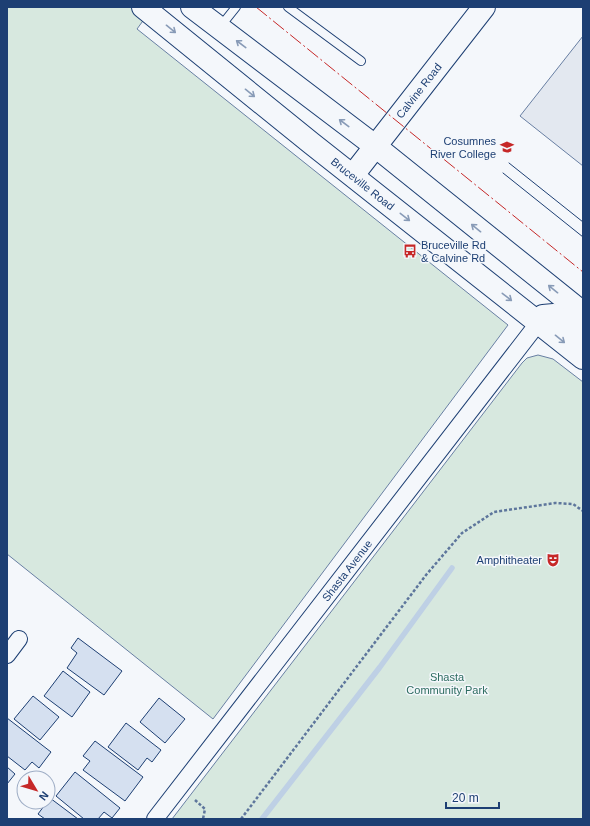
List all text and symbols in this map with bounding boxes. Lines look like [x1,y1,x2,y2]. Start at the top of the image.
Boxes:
one-way arrow [165,25,176,34]
one-way arrow [235,40,246,48]
street label: Calvine Road [394,61,444,120]
one-way arrow [245,89,256,98]
one-way arrow [339,119,350,127]
place label: Cosumnes River College [430,135,496,160]
school or university icon: Cosumnes River College [499,139,515,155]
street label: Bruceville Road [329,155,397,212]
one-way arrow [400,212,411,221]
one-way arrow [471,224,482,232]
place label: Bruceville Rd & Calvine Rd [421,239,486,264]
bus stop icon: Bruceville Rd & Calvine Rd [402,243,418,259]
one-way arrow [547,285,558,293]
one-way arrow [502,293,513,302]
one-way arrow [554,335,565,344]
street label: Shasta Avenue [320,538,374,603]
theatre icon: Amphitheater [545,552,561,568]
place label: Amphitheater [477,554,542,566]
park label: Shasta Community Park [406,671,488,696]
north arrow [16,770,56,810]
scale bar [446,784,499,810]
text: N [37,789,51,803]
text: 20 m [452,791,479,805]

